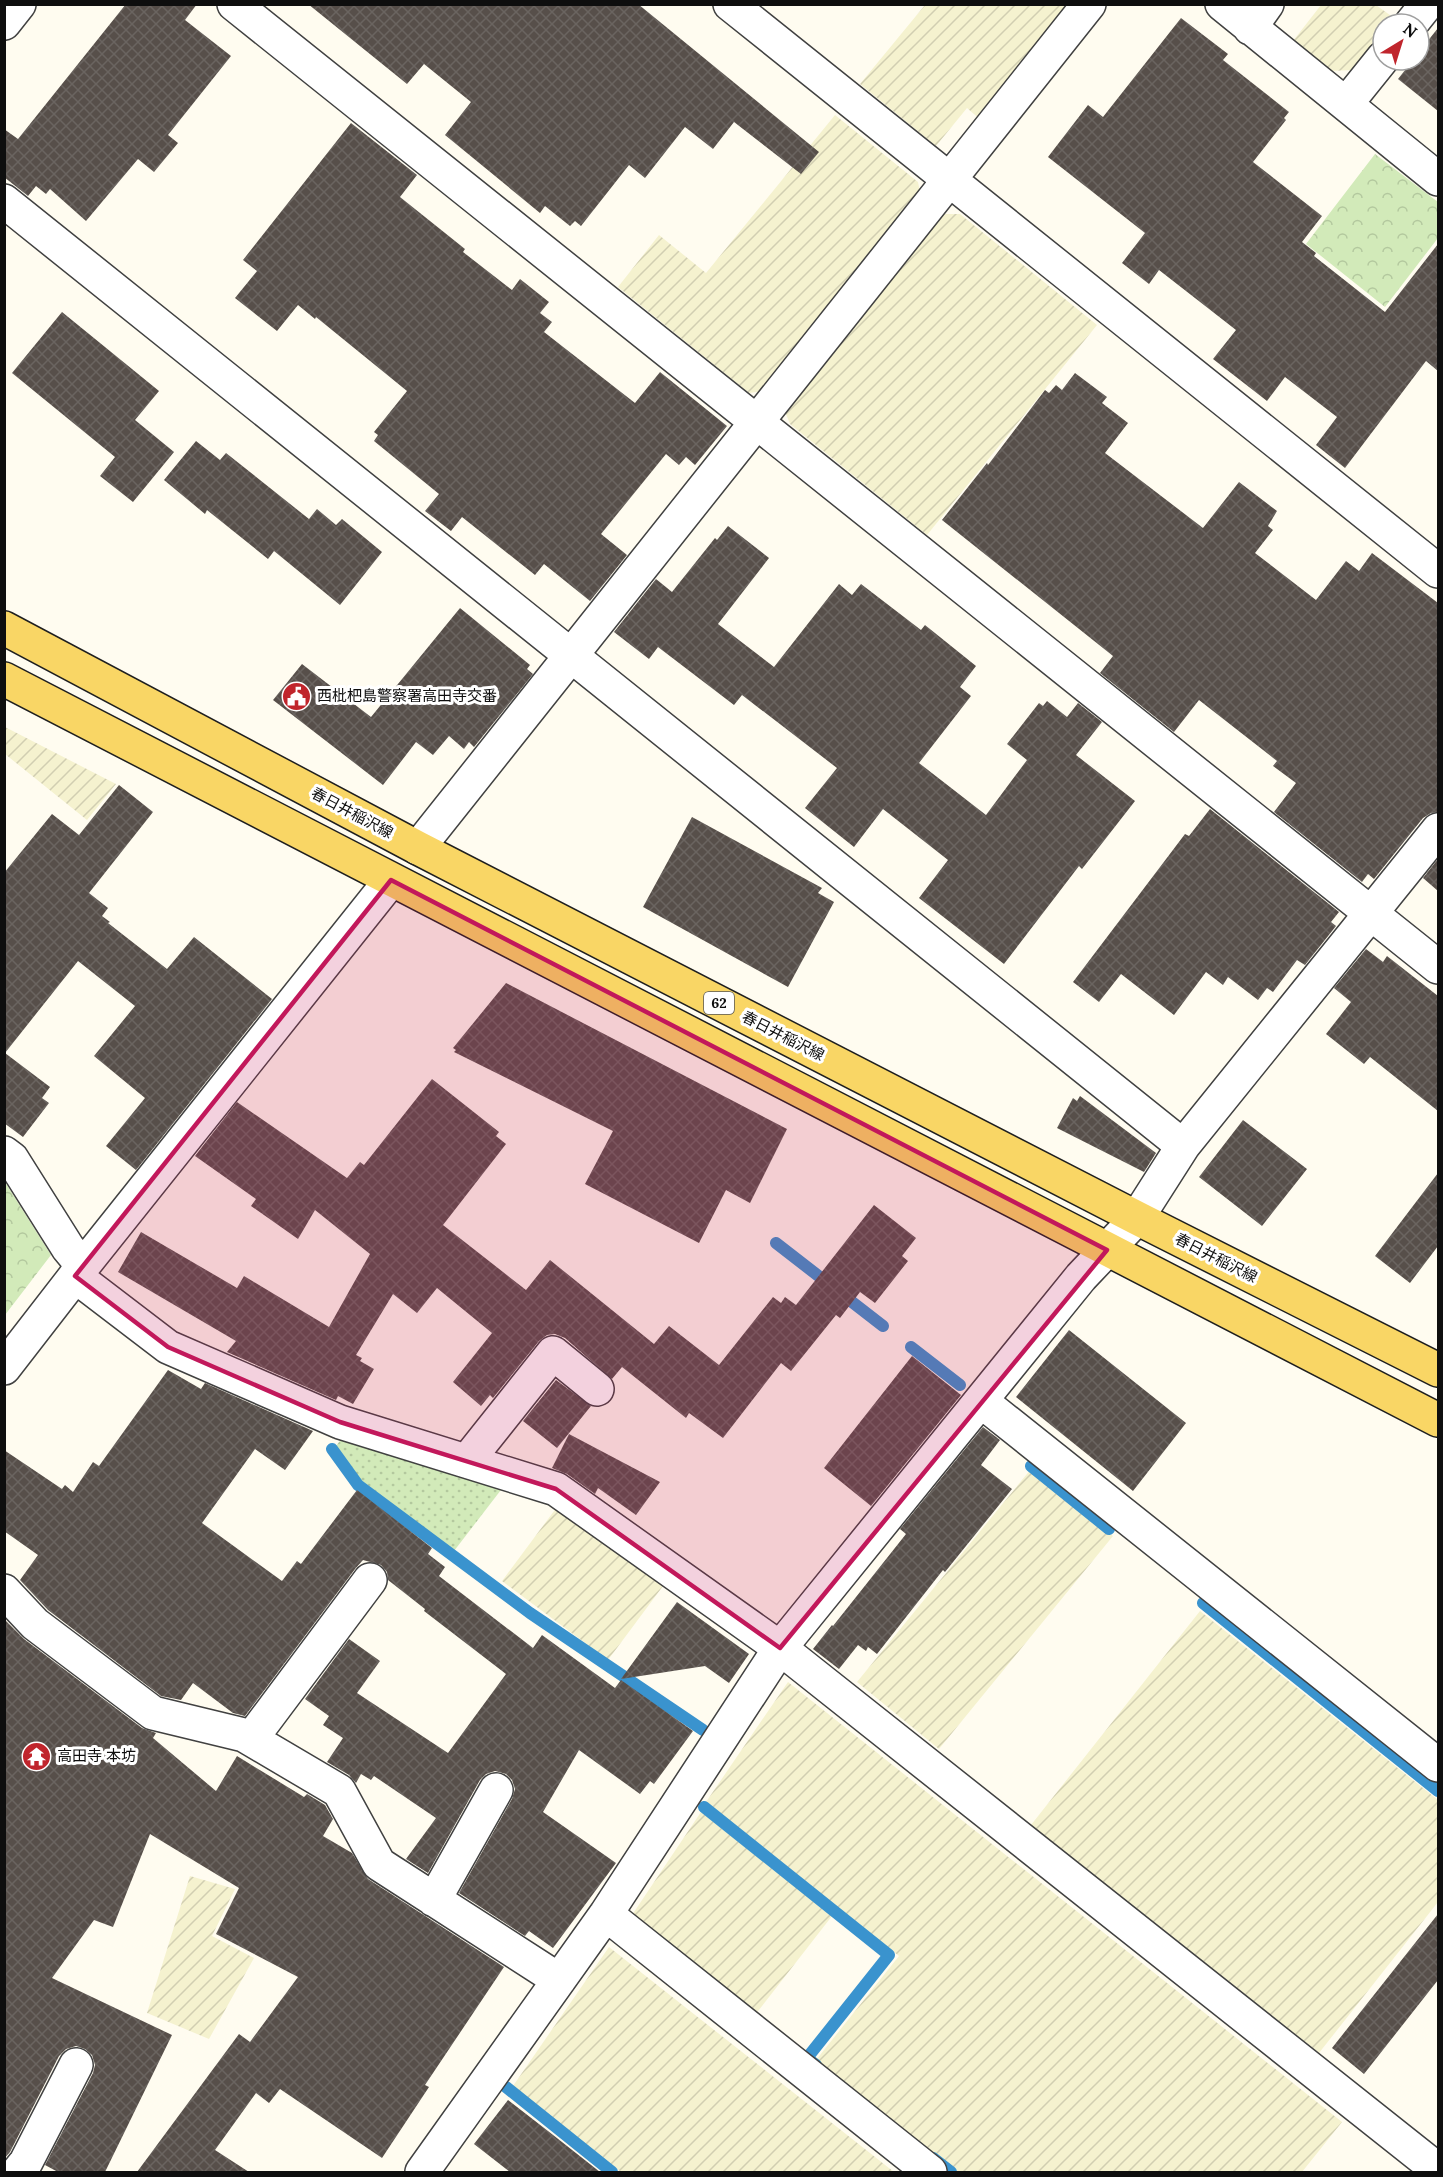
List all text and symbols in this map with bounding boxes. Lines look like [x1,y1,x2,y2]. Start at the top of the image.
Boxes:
north arrow [1371,12,1431,72]
text: N [1399,18,1421,42]
public building icon: 西枇杷島警察署高田寺交番 [280,680,312,712]
place label: 西枇杷島警察署高田寺交番 [317,686,497,705]
street label: 春日井稲沢線 [308,783,396,842]
road number: 62 [704,992,734,1014]
street label: 春日井稲沢線 [739,1007,828,1064]
street label: 春日井稲沢線 [1172,1229,1261,1286]
temple icon: 高田寺 本坊 [20,1740,52,1772]
place label: 高田寺 本坊 [57,1746,136,1765]

